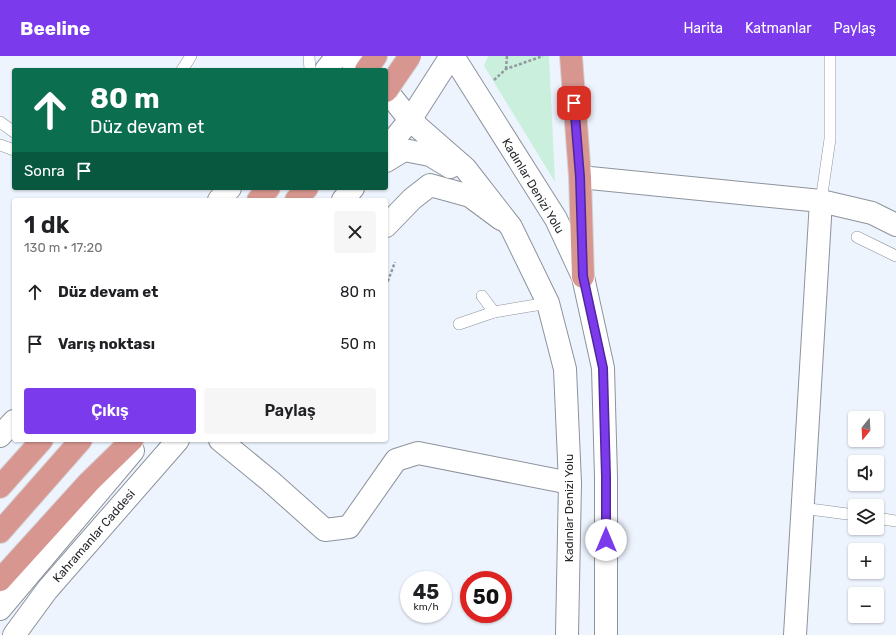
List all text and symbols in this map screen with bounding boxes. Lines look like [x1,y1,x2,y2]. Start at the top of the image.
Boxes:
text: Beeline [20,17,90,40]
text: Harita [683,20,723,37]
text: Katmanlar [745,20,812,37]
text: Paylaş [834,20,876,37]
text: 80 m [90,82,160,115]
icon: ahead [24,84,76,136]
pin [557,86,591,120]
icon: arrive [563,92,585,114]
text: Düz devam et [90,116,204,138]
street label: Kadınlar Denizi Yolu [499,136,567,236]
icon: arrive [73,160,95,182]
text: Sonra [24,162,65,180]
text: 1 dk [24,211,69,239]
button: close [334,211,376,253]
text: 130 m · 17:20 [24,240,102,255]
icon: ahead [24,281,46,303]
text: Düz devam et [58,283,158,301]
text: 80 m [340,283,376,301]
icon: arrive [24,333,46,355]
text: Varış noktası [58,335,155,353]
text: 50 m [341,335,376,353]
button: Çıkış [24,388,196,434]
button: Paylaş [204,388,376,434]
north arrow [848,411,884,447]
map controls [848,411,884,623]
street label: Kadınlar Denizi Yolu [562,454,576,562]
button: sound [848,455,884,491]
street label: Kahramanlar Caddesi [50,487,138,585]
button: layers [848,499,884,535]
position arrow [585,519,627,561]
button: + [848,543,884,579]
speed limit sign: 50 [460,571,512,623]
text: 45 [413,580,439,604]
button: − [848,587,884,623]
text: km/h [414,601,438,613]

